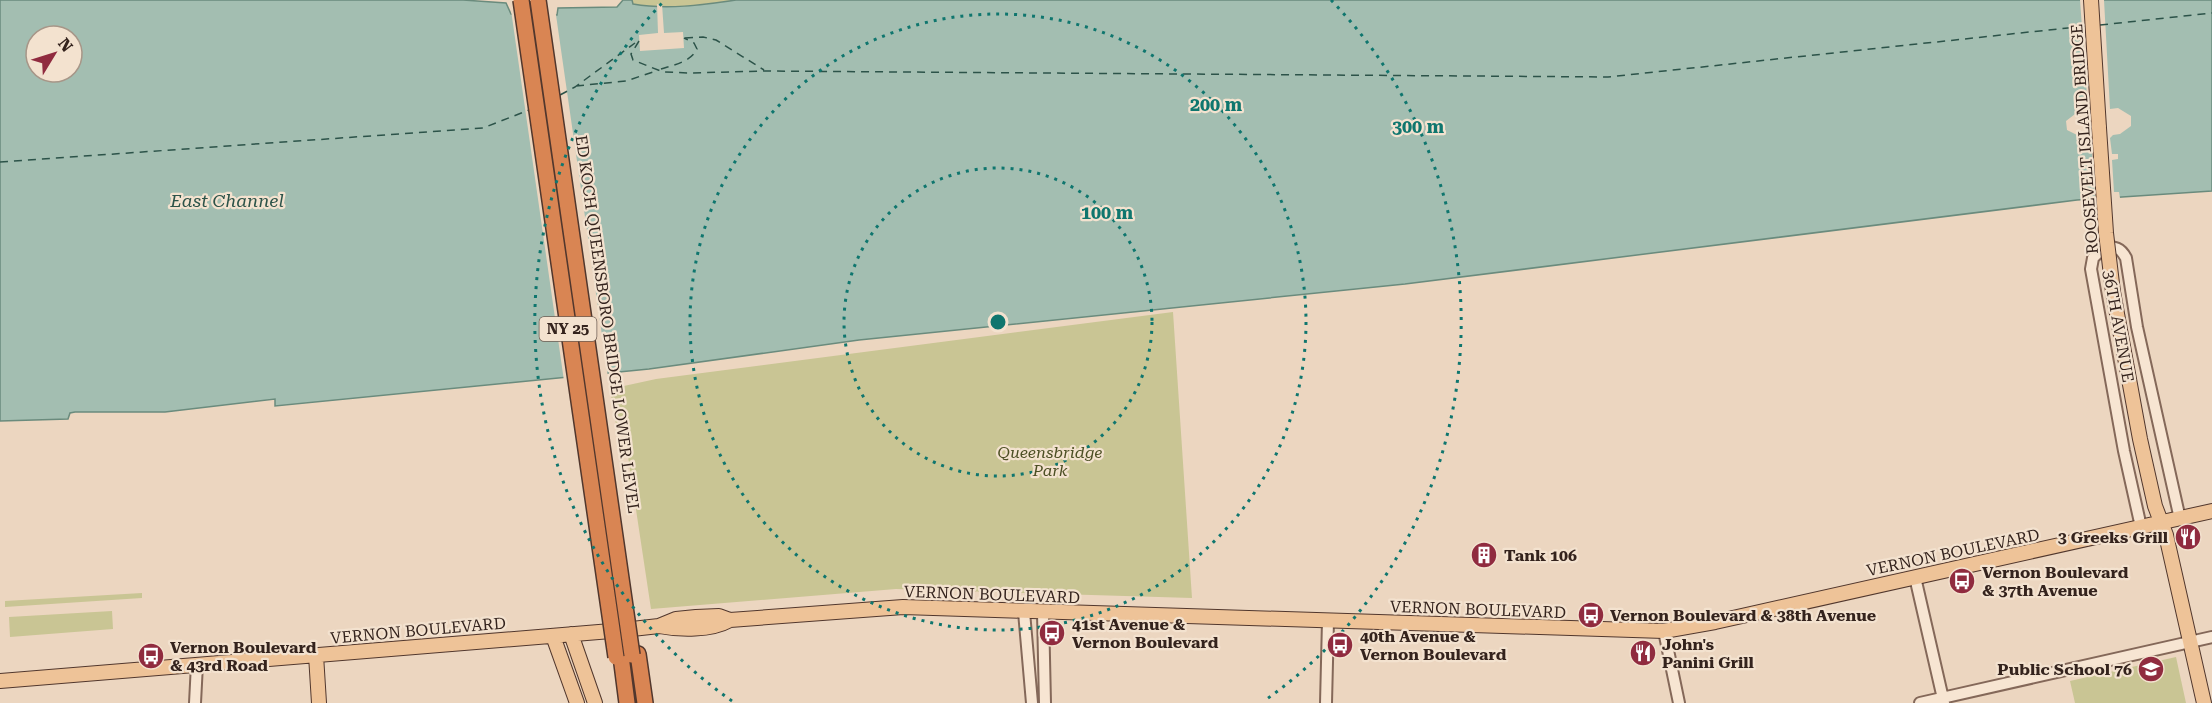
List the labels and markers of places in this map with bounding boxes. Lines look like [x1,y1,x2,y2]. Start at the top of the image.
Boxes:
centre of rings [988,312,1008,332]
restaurant icon: 3 Greeks Grill [2173,522,2203,552]
place label: 3 Greeks Grill [2058,528,2169,547]
building icon: Tank 106 [1469,540,1499,570]
place label: Tank 106 [1504,546,1577,565]
place label: Vernon Boulevard & 37th Avenue [1982,563,2129,600]
bus stop icon: Vernon Boulevard & 37th Avenue [1947,566,1977,596]
bus stop icon: Vernon Boulevard & 38th Avenue [1576,600,1606,630]
place label: Vernon Boulevard & 38th Avenue [1610,606,1876,625]
place label: 41st Avenue & Vernon Boulevard [1072,615,1219,652]
bus stop icon: 41st Avenue & Vernon Boulevard [1037,618,1067,648]
place label: 40th Avenue & Vernon Boulevard [1360,627,1507,664]
bus stop icon: 40th Avenue & Vernon Boulevard [1325,630,1355,660]
place label: John's Panini Grill [1662,635,1755,672]
place label: Vernon Boulevard & 43rd Road [170,638,317,675]
restaurant icon: John's Panini Grill [1628,638,1658,668]
bus stop icon: Vernon Boulevard & 43rd Road [136,641,166,671]
school or university icon: Public School 76 [2136,654,2166,684]
place label: Public School 76 [1997,660,2132,679]

